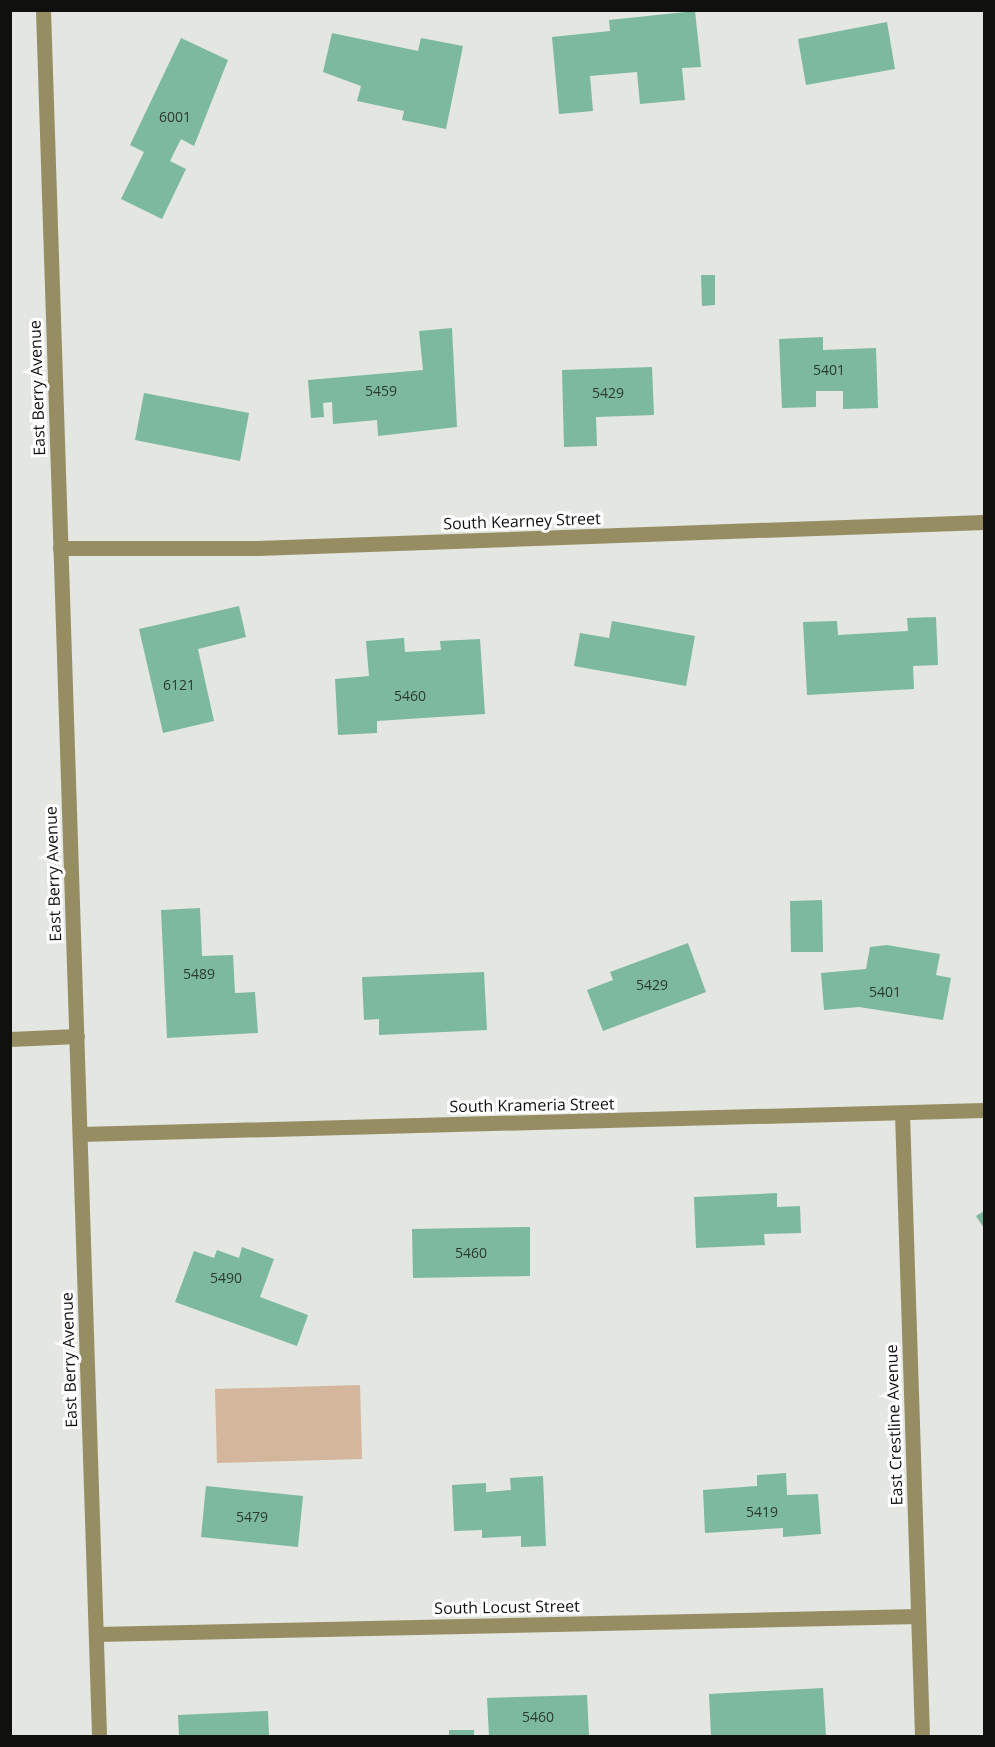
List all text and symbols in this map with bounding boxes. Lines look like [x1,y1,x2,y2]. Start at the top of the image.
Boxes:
house number: 6001 [159,109,191,125]
street label: East Berry Avenue [25,320,49,456]
house number: 5401 [813,362,845,378]
house number: 5459 [365,383,397,399]
house number: 5429 [592,385,624,401]
street label: South Kearney Street [443,509,601,533]
house number: 6121 [163,677,195,693]
house number: 5460 [394,688,426,704]
street label: East Berry Avenue [41,806,65,942]
house number: 5489 [183,966,215,982]
house number: 5429 [636,977,668,993]
house number: 5401 [869,984,901,1000]
street label: South Krameria Street [449,1094,615,1116]
house number: 5460 [455,1245,487,1261]
house number: 5490 [210,1270,242,1286]
street label: East Berry Avenue [57,1292,81,1428]
street label: East Crestline Avenue [882,1344,906,1506]
house number: 5419 [746,1504,778,1520]
house number: 5479 [236,1509,268,1525]
street label: South Locust Street [434,1596,580,1618]
house number: 5460 [522,1709,554,1725]

